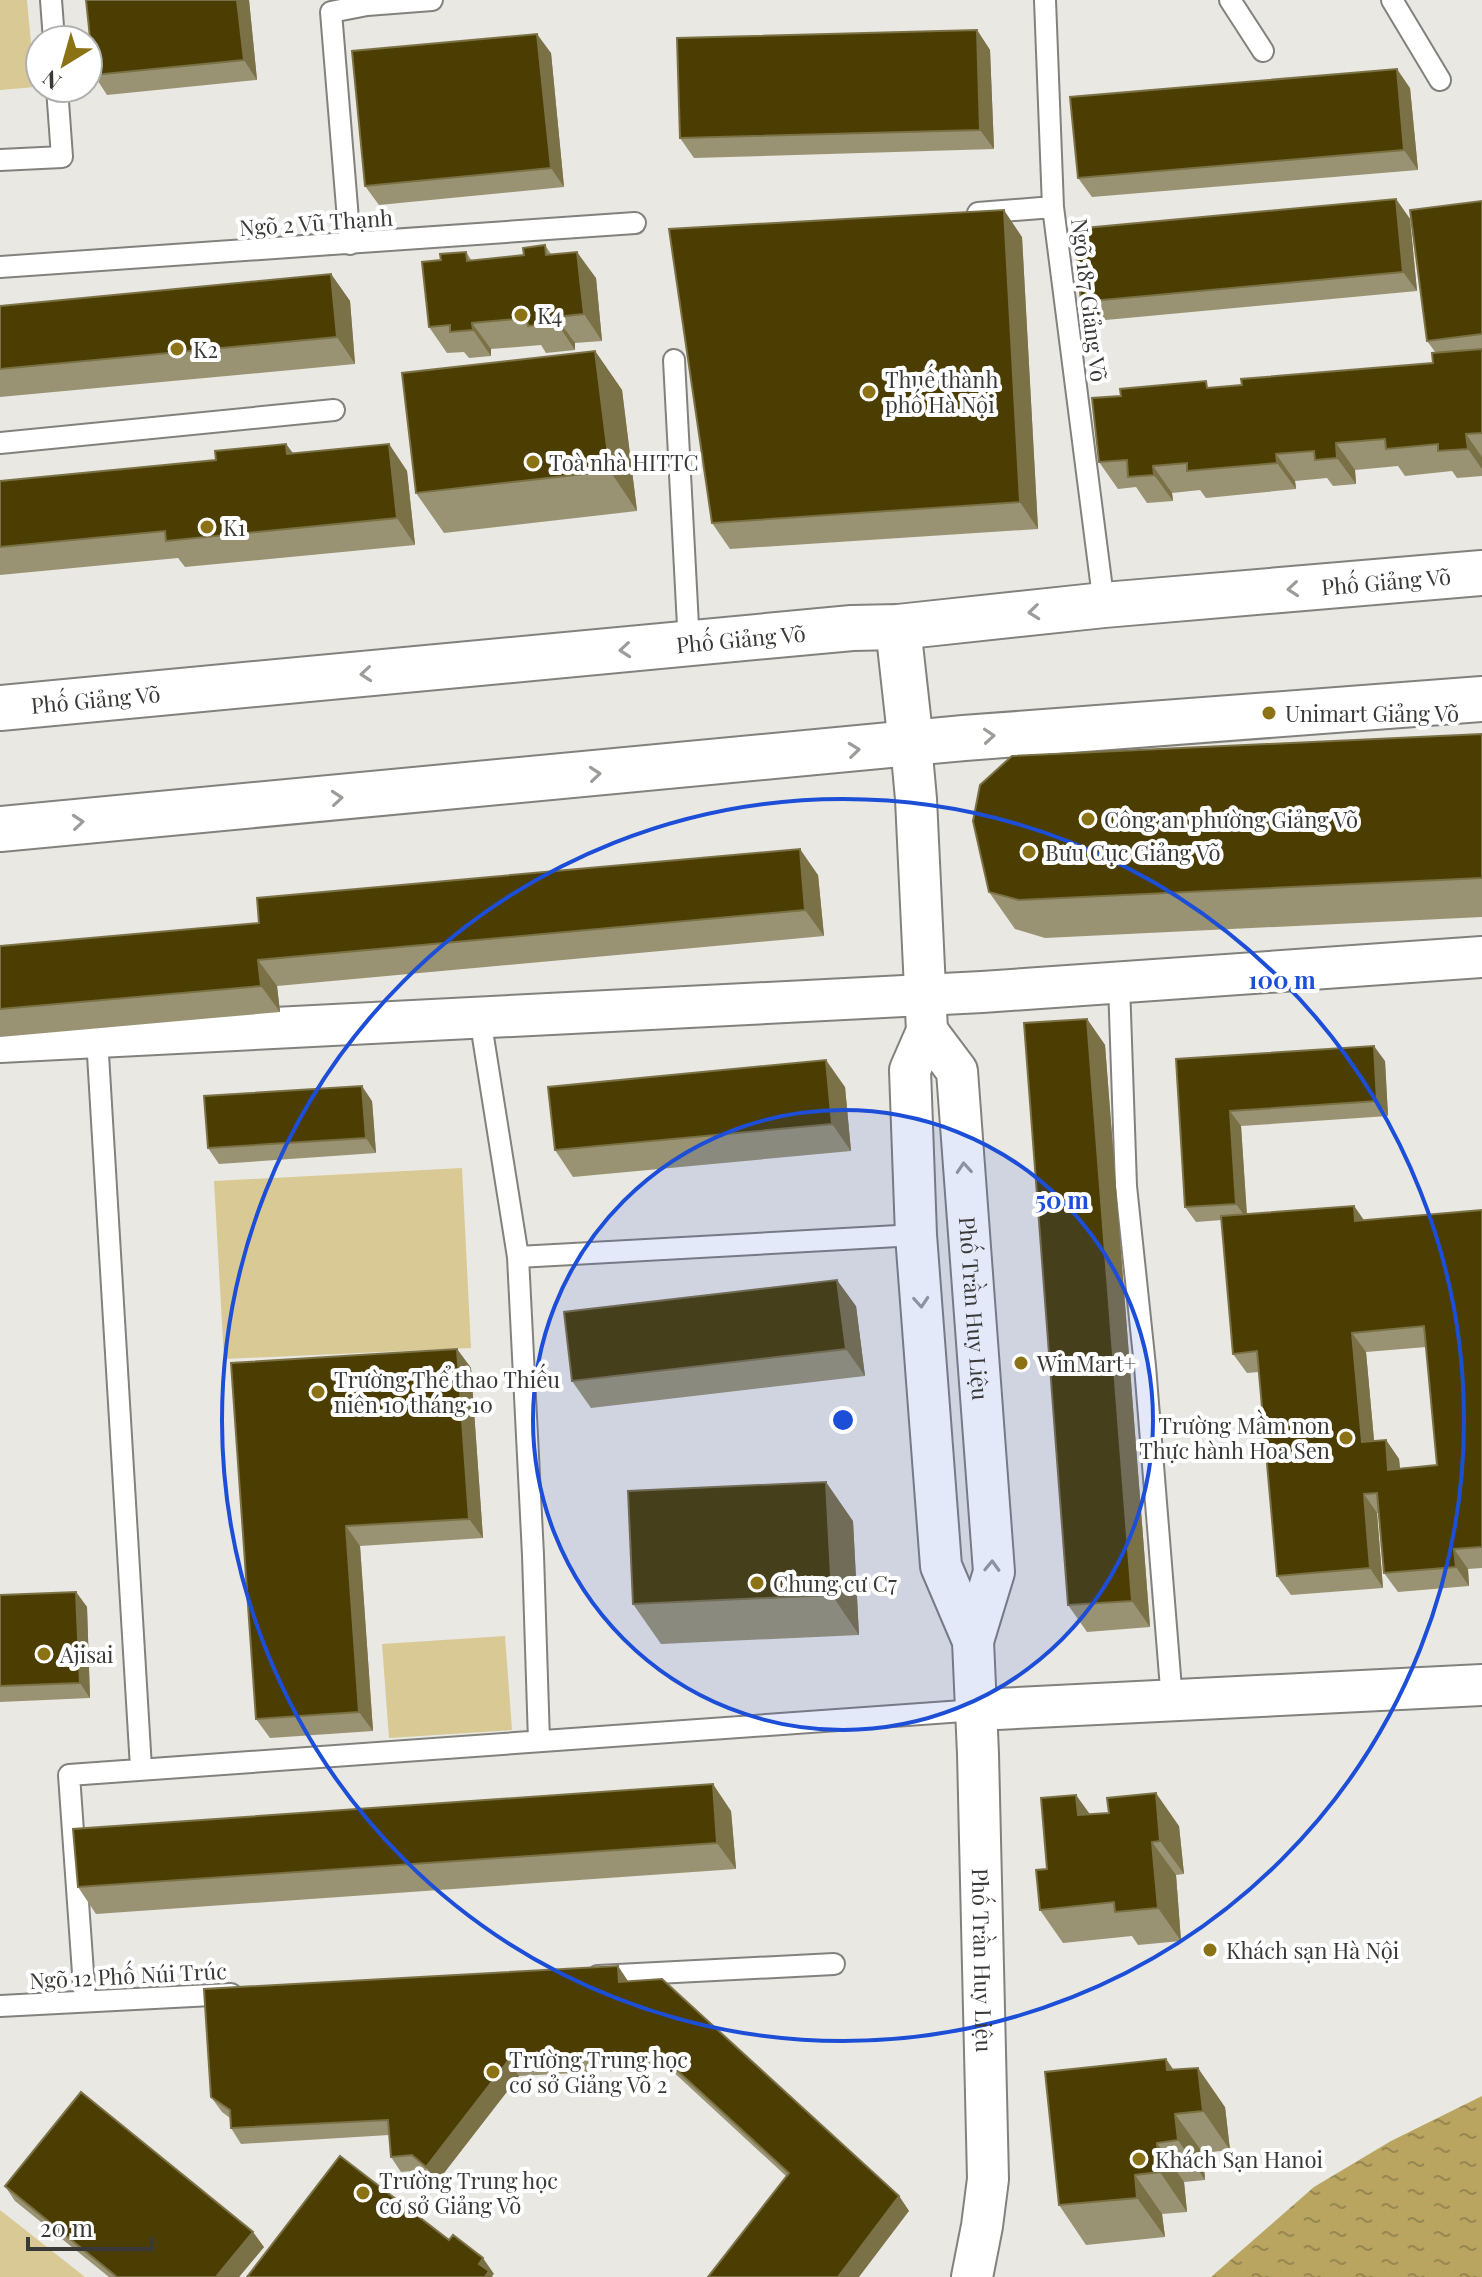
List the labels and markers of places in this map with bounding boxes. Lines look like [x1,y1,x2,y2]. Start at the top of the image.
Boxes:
place label: K4 [537,300,562,330]
marker: K4 [512,306,530,324]
place label: K2 [193,334,218,364]
marker: K2 [168,340,186,358]
place label: Thuế thành phố Hà Nội [885,363,998,419]
marker: Thuế thành phố Hà Nội [860,383,878,401]
place label: Toà nhà HITTC [549,447,699,477]
marker: Toà nhà HITTC [524,453,542,471]
place label: K1 [223,512,246,542]
marker: K1 [198,518,216,536]
place label: Unimart Giảng Võ [1285,698,1459,728]
marker: Unimart Giảng Võ [1260,704,1278,722]
place label: Công an phường Giảng Võ [1104,804,1358,834]
marker: Công an phường Giảng Võ [1079,810,1097,828]
place label: Bưu Cục Giảng Võ [1045,837,1221,867]
marker: Bưu Cục Giảng Võ [1020,843,1038,861]
place label: WinMart+ [1036,1348,1136,1378]
marker: WinMart+ [1012,1354,1030,1372]
place label: Trường Thể thao Thiếu niên 10 tháng 10 [334,1363,560,1419]
marker: Trường Thể thao Thiếu niên 10 tháng 10 [309,1383,327,1401]
centre of rings [829,1406,857,1434]
place label: Trường Mầm non Thực hành Hoa Sen [1139,1409,1330,1465]
marker: Trường Mầm non Thực hành Hoa Sen [1337,1429,1355,1447]
place label: Chung cư C7 [773,1568,897,1598]
marker: Chung cư C7 [748,1574,766,1592]
place label: Ajisai [59,1639,113,1669]
marker: Ajisai [35,1645,53,1663]
place label: Khách sạn Hà Nội [1226,1935,1399,1965]
marker: Khách sạn Hà Nội [1201,1941,1219,1959]
place label: Trường Trung học cơ sở Giảng Võ 2 [509,2044,688,2099]
marker: Trường Trung học cơ sở Giảng Võ 2 [484,2063,502,2081]
place label: Khách Sạn Hanoi [1155,2144,1323,2174]
marker: Khách Sạn Hanoi [1130,2150,1148,2168]
place label: Trường Trung học cơ sở Giảng Võ [379,2165,558,2220]
marker: Trường Trung học cơ sở Giảng Võ [354,2184,372,2202]

